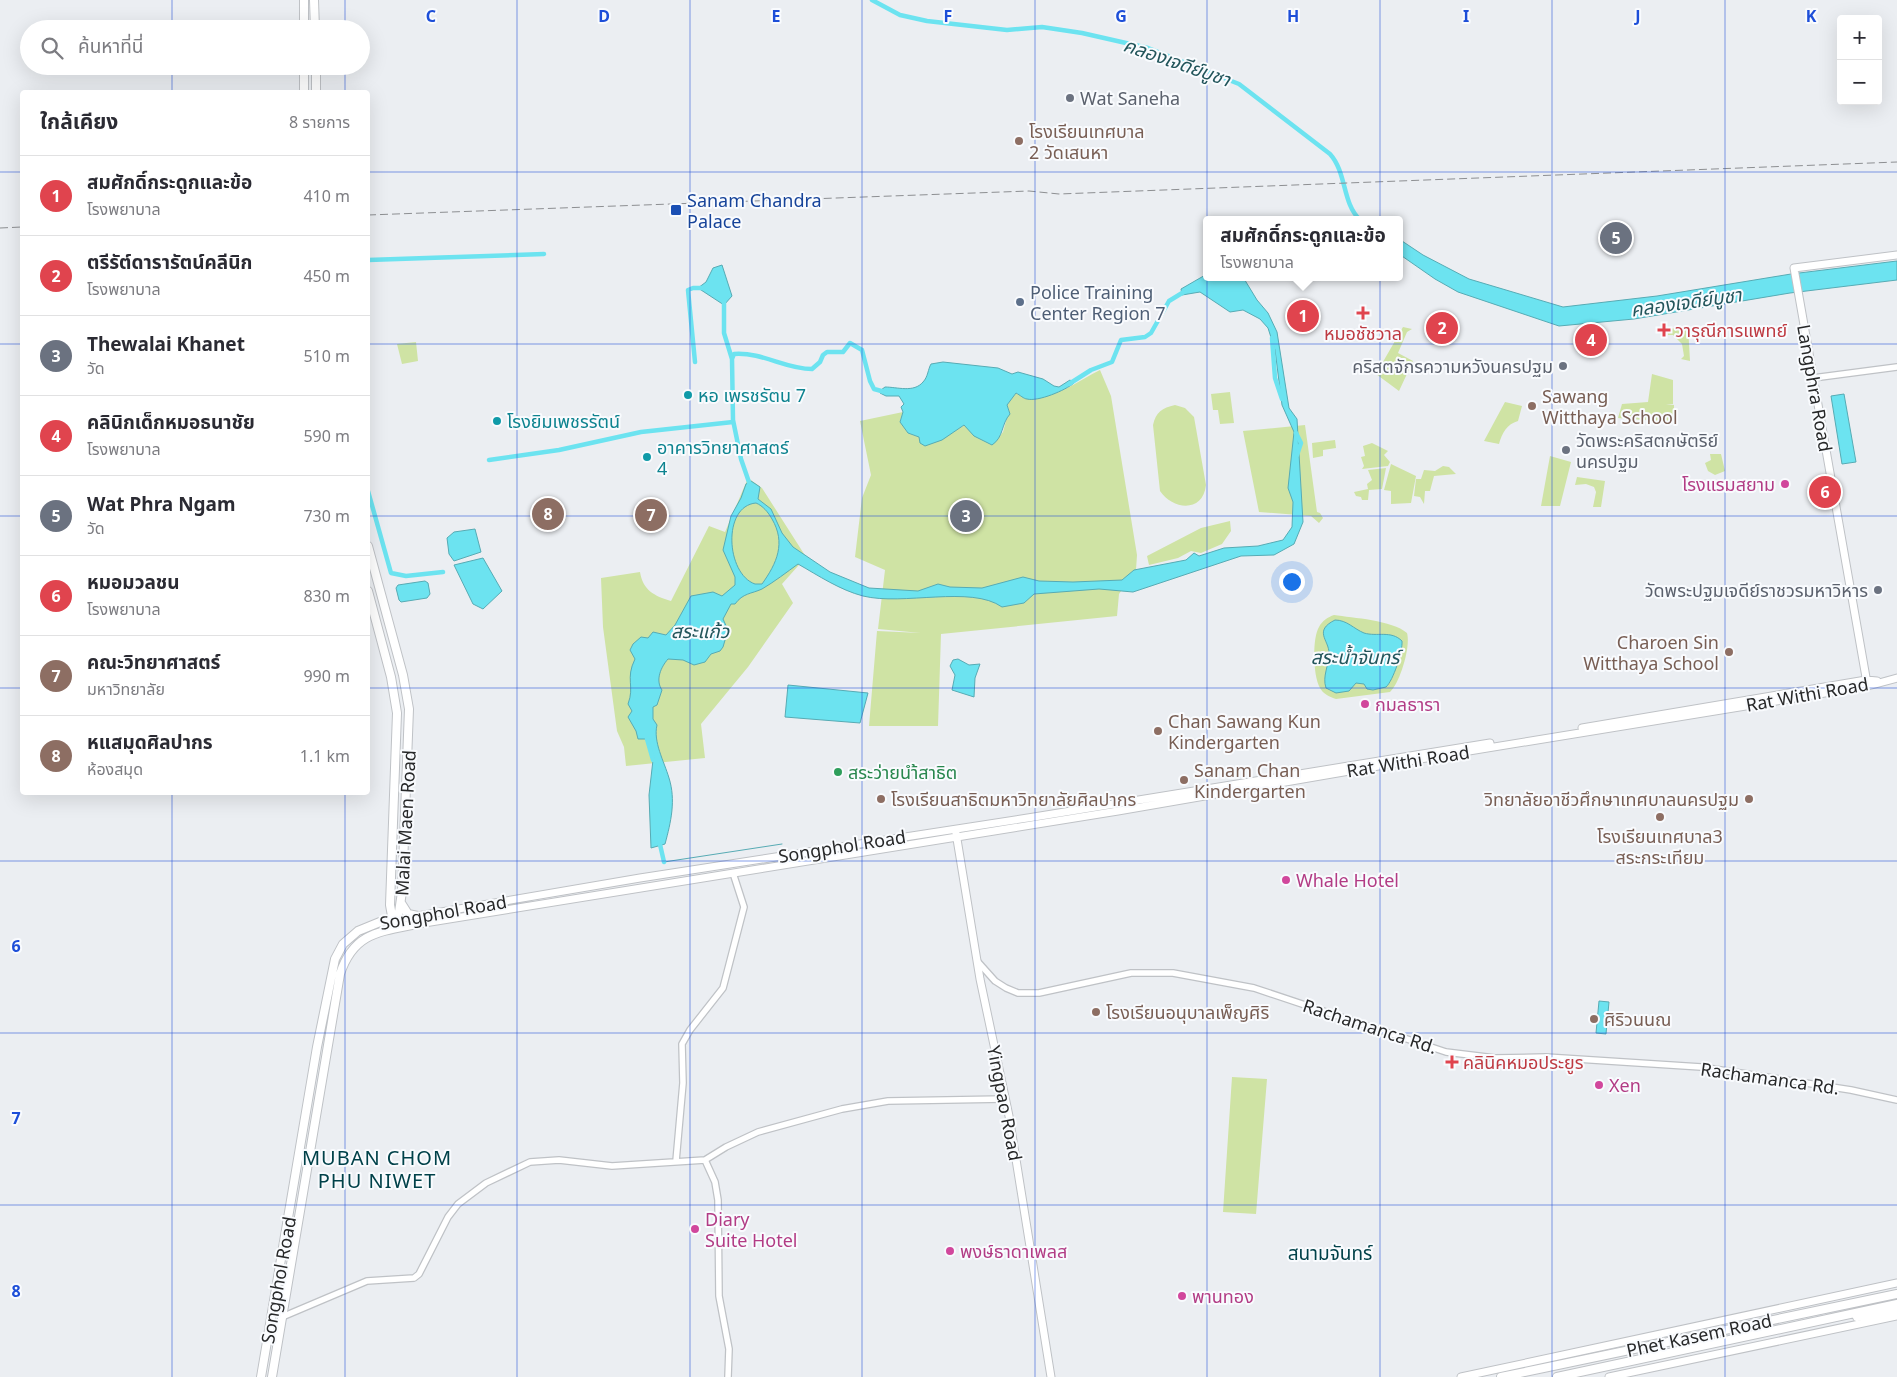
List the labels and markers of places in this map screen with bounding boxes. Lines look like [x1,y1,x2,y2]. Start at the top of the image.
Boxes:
place label: Wat Saneha [1080,86,1180,110]
marker: Wat Saneha [1064,92,1076,104]
place label: โรงเรียนเทศบาล 2 วัดเสนหา [1029,119,1145,164]
marker: โรงเรียนเทศบาล 2 วัดเสนหา [1013,135,1025,147]
place label: Sanam Chandra Palace [687,188,822,233]
marker: Sanam Chandra Palace [669,203,683,217]
pin: 5 [1600,219,1632,257]
place label: Police Training Center Region 7 [1030,280,1165,325]
marker: Police Training Center Region 7 [1014,296,1026,308]
pin: 1 [1287,297,1319,335]
marker: หมอชัชวาล [1356,306,1370,320]
pin: 2 [1426,309,1458,347]
place label: วารุณีการแพทย์ [1675,318,1787,342]
place label: หมอชัชวาล [1324,321,1402,345]
pin: 4 [1575,321,1607,359]
marker: วารุณีการแพทย์ [1657,323,1671,337]
place label: คริสตจักรความหวังนครปฐม [1352,354,1553,378]
marker: คริสตจักรความหวังนครปฐม [1557,360,1569,372]
place label: หอ เพรชรัตน 7 [698,383,806,407]
place label: Sawang Witthaya School [1542,384,1678,429]
marker: หอ เพรชรัตน 7 [682,389,694,401]
marker: Sawang Witthaya School [1526,400,1538,412]
place label: โรงยิมเพชรรัตน์ [507,409,620,433]
marker: โรงยิมเพชรรัตน์ [491,415,503,427]
place label: วัดพระคริสตกษัตริย์ นครปฐม [1576,428,1718,473]
place label: อาคารวิทยาศาสตร์ 4 [657,435,790,480]
marker: วัดพระคริสตกษัตริย์ นครปฐม [1560,444,1572,456]
marker: อาคารวิทยาศาสตร์ 4 [641,451,653,463]
place label: โรงแรมสยาม [1682,472,1775,496]
pin: 6 [1809,473,1841,511]
marker: โรงแรมสยาม [1779,478,1791,490]
pin: 8 [532,495,564,533]
pin: 7 [635,496,667,534]
pin: 3 [950,497,982,535]
place label: วัดพระปฐมเจดีย์ราชวรมหาวิหาร [1645,578,1868,602]
marker: วัดพระปฐมเจดีย์ราชวรมหาวิหาร [1872,584,1884,596]
place label: Charoen Sin Witthaya School [1583,630,1719,675]
marker: Charoen Sin Witthaya School [1723,646,1735,658]
place label: กมลธารา [1375,692,1440,716]
marker: กมลธารา [1359,698,1371,710]
place label: Chan Sawang Kun Kindergarten [1168,709,1321,754]
marker: Chan Sawang Kun Kindergarten [1152,725,1164,737]
place label: Sanam Chan Kindergarten [1194,758,1306,803]
place label: สระว่ายนำ้สาธิต [848,760,957,784]
marker: สระว่ายนำ้สาธิต [832,766,844,778]
marker: Sanam Chan Kindergarten [1178,774,1190,786]
place label: โรงเรียนสาธิตมหาวิทยาลัยศิลปากร [891,787,1137,811]
place label: วิทยาลัยอาชีวศึกษาเทศบาลนครปฐม [1483,787,1739,811]
marker: โรงเรียนสาธิตมหาวิทยาลัยศิลปากร [875,793,887,805]
marker: วิทยาลัยอาชีวศึกษาเทศบาลนครปฐม [1743,793,1755,805]
marker: โรงเรียนเทศบาล3 สระกระเทียม [1654,811,1666,823]
place label: โรงเรียนเทศบาล3 สระกระเทียม [1597,824,1723,869]
place label: Whale Hotel [1296,868,1399,892]
marker: Whale Hotel [1280,874,1292,886]
place label: โรงเรียนอนุบาลเพ็ญศิริ [1106,1000,1269,1024]
marker: โรงเรียนอนุบาลเพ็ญศิริ [1090,1006,1102,1018]
place label: ศิริวนนณ [1604,1007,1671,1031]
marker: ศิริวนนณ [1588,1013,1600,1025]
place label: คลินิคหมอประยูร [1463,1050,1584,1075]
marker: คลินิคหมอประยูร [1445,1055,1459,1069]
place label: Xen [1609,1073,1641,1097]
marker: Xen [1593,1079,1605,1091]
place label: Diary Suite Hotel [705,1207,798,1252]
marker: Diary Suite Hotel [689,1223,701,1235]
place label: พงษ์ธาดาเพลส [960,1239,1067,1263]
marker: พงษ์ธาดาเพลส [944,1245,956,1257]
place label: พานทอง [1192,1284,1254,1308]
marker: พานทอง [1176,1290,1188,1302]

